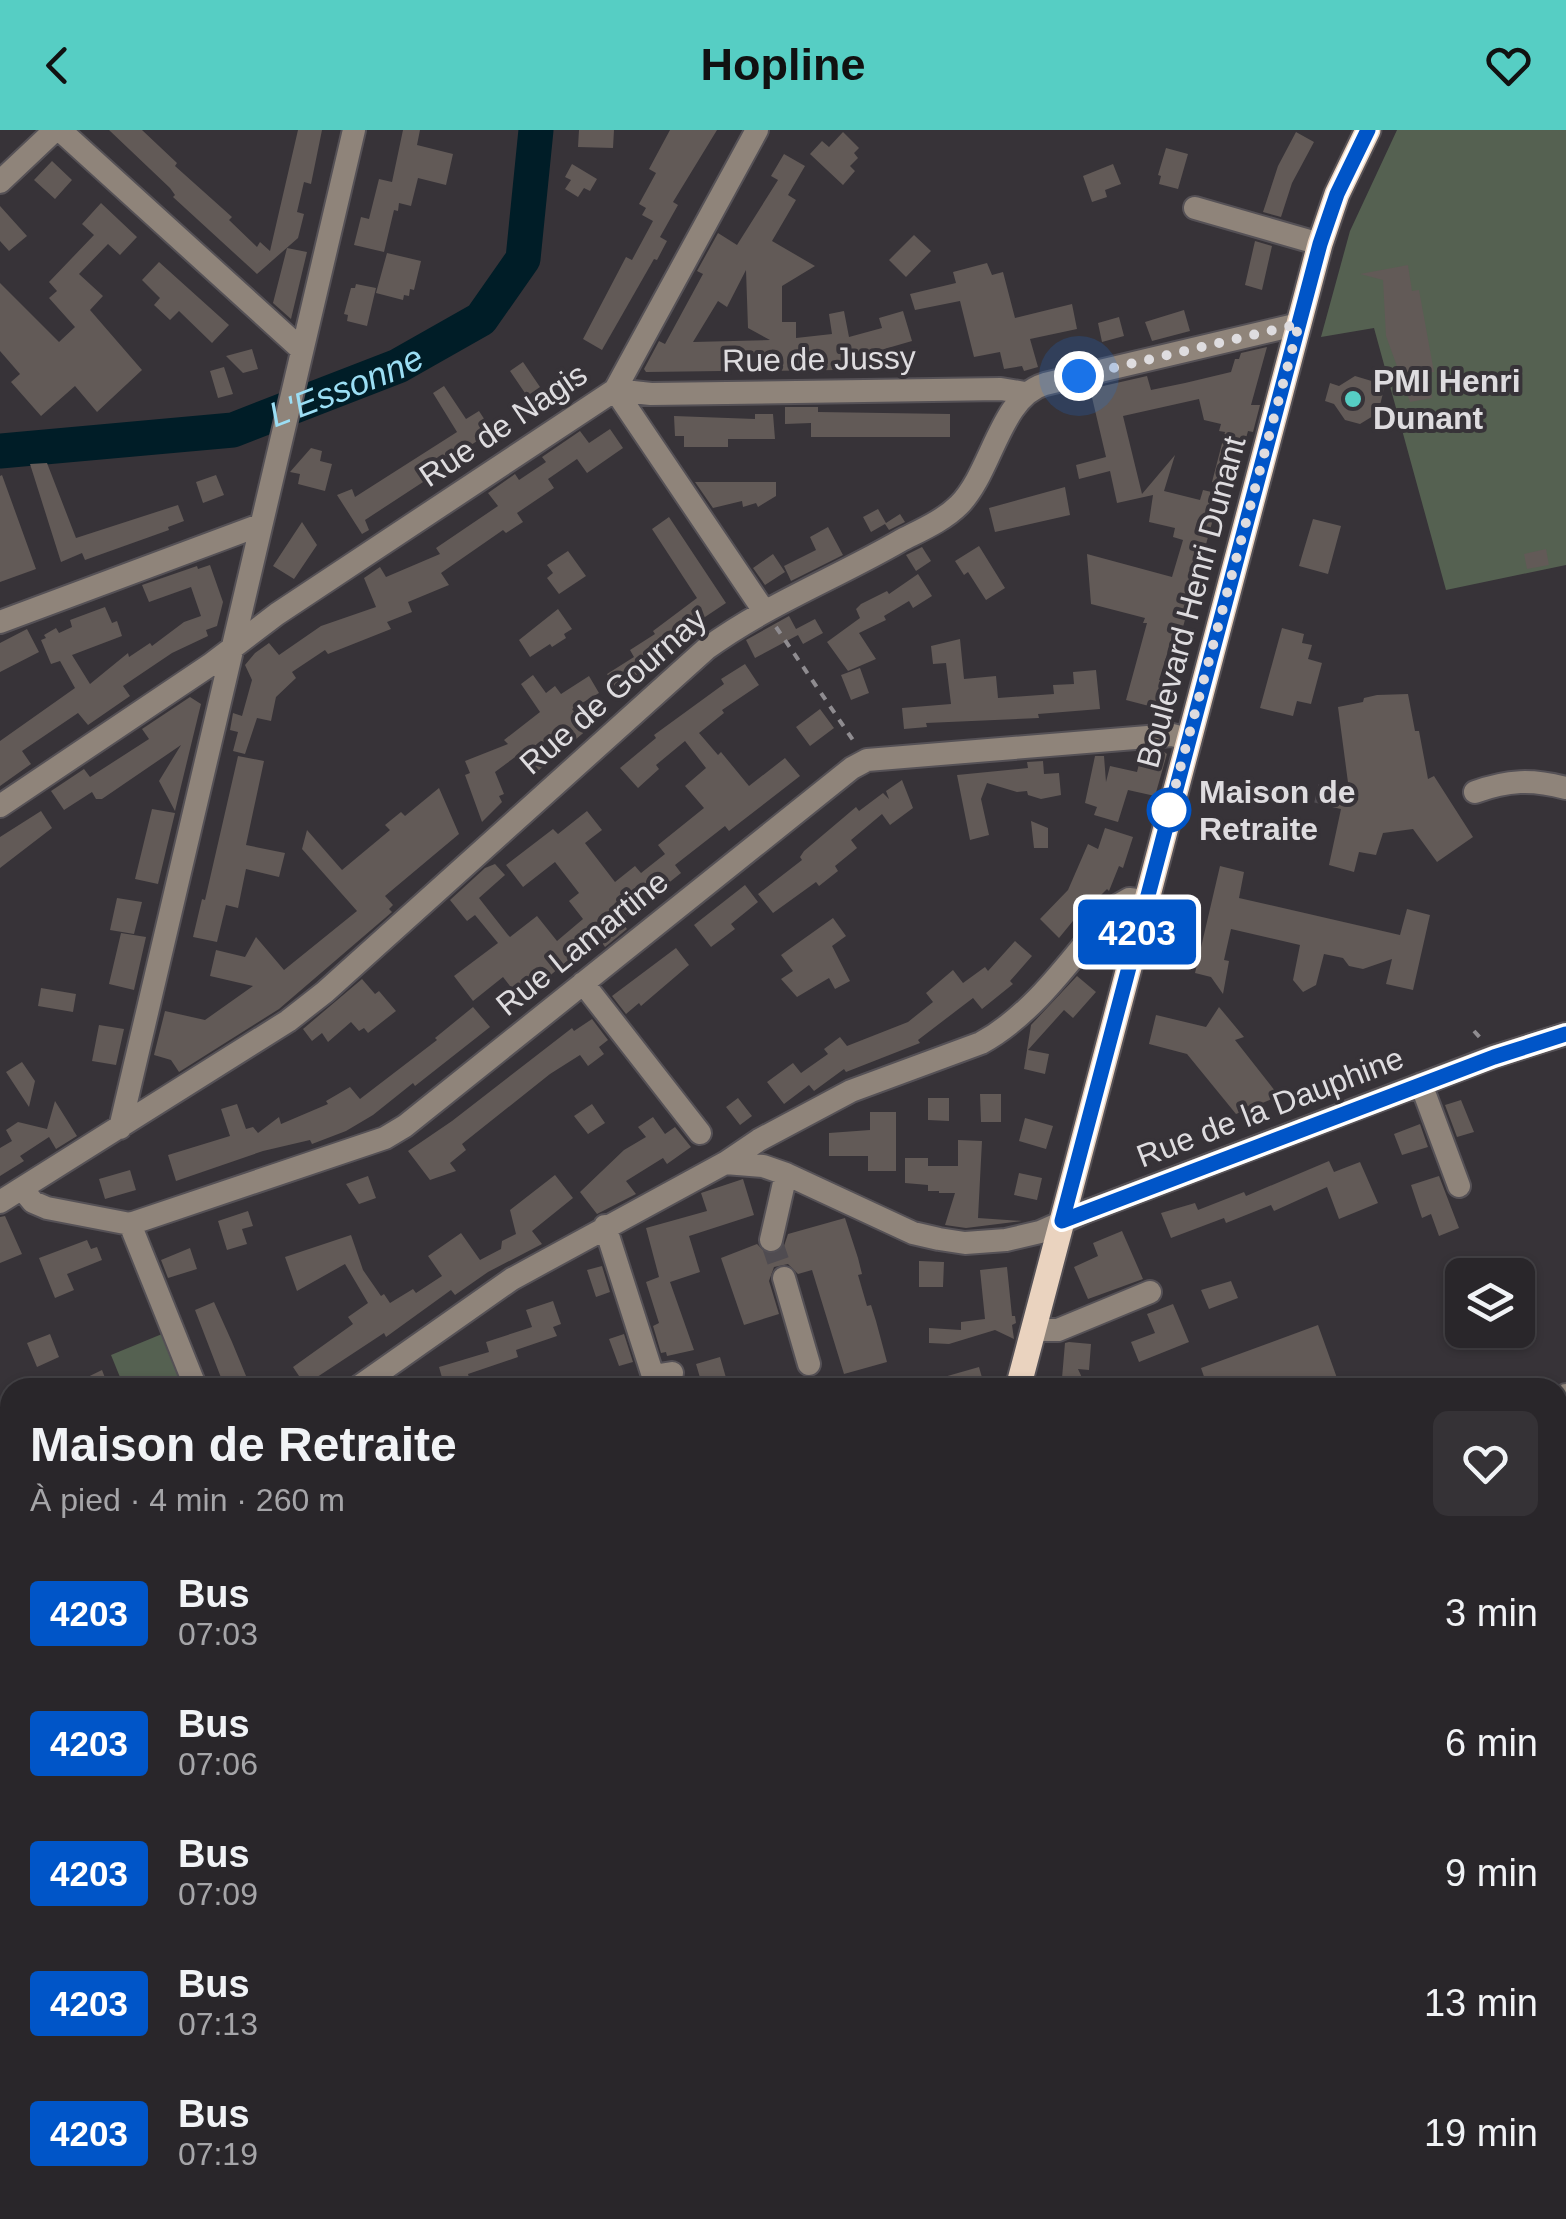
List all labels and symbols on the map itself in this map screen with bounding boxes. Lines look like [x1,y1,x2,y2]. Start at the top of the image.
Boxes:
water label: L'Essonne [263,337,430,434]
street label: Rue de Jussy [722,339,916,379]
your location [1054,351,1104,401]
street label: Rue de Nagis [413,356,593,494]
place label: PMI Henri Dunant [1373,363,1521,436]
marker: PMI Henri Dunant [1342,388,1364,410]
street label: Boulevard Henri Dunant [1129,432,1253,772]
street label: Rue de Gournay [513,600,713,782]
place label: Maison de Retraite [1199,774,1355,847]
marker: Maison de Retraite [1148,789,1190,831]
street label: Rue Lamartine [489,863,675,1023]
line badge: 4203 [1067,900,1207,964]
street label: Rue de la Dauphine [1132,1040,1408,1174]

